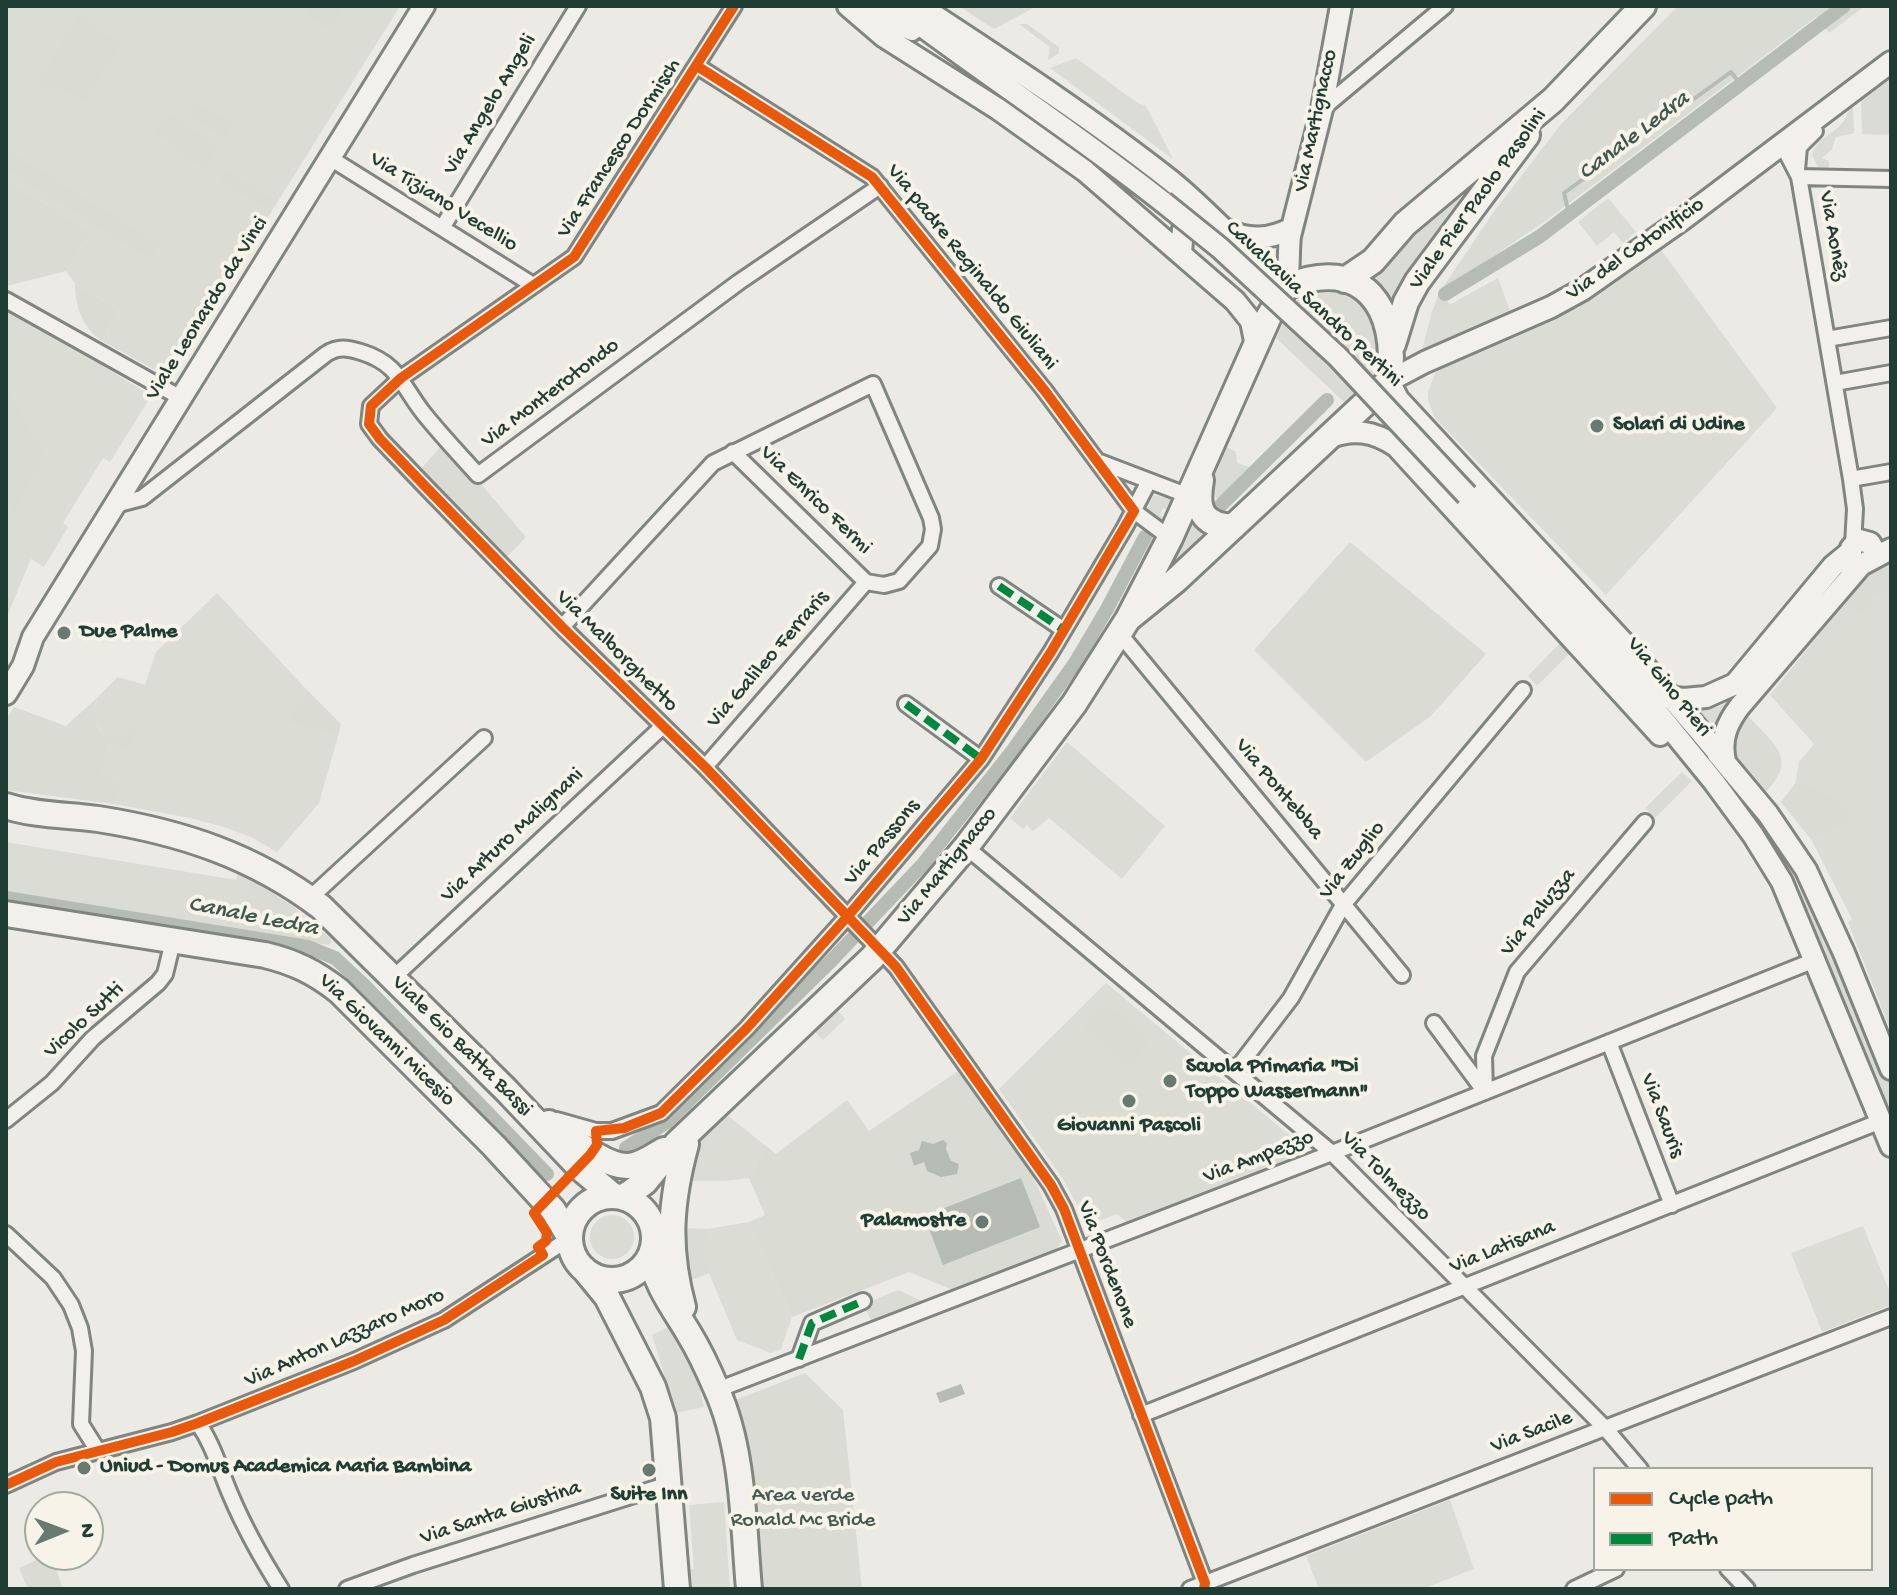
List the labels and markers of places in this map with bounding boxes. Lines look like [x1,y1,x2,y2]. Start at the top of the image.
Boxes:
place label: Solari di Udine [1613,413,1744,439]
marker: Solari di Udine [1588,417,1606,435]
place label: Due Palme [80,620,177,646]
marker: Due Palme [55,624,73,642]
place label: Scuola Primaria "Di Toppo Wassermann" [1186,1055,1368,1106]
marker: Scuola Primaria "Di Toppo Wassermann" [1161,1072,1179,1090]
marker: Giovanni Pascoli [1120,1092,1138,1110]
place label: Giovanni Pascoli [1057,1114,1201,1140]
place label: Palamostre [861,1209,966,1235]
marker: Palamostre [973,1213,991,1231]
place label: Uniud - Domus Academica Maria Bambina [100,1455,471,1481]
marker: Uniud - Domus Academica Maria Bambina [75,1459,93,1477]
marker: Suite Inn [640,1461,658,1479]
place label: Suite Inn [610,1483,688,1509]

